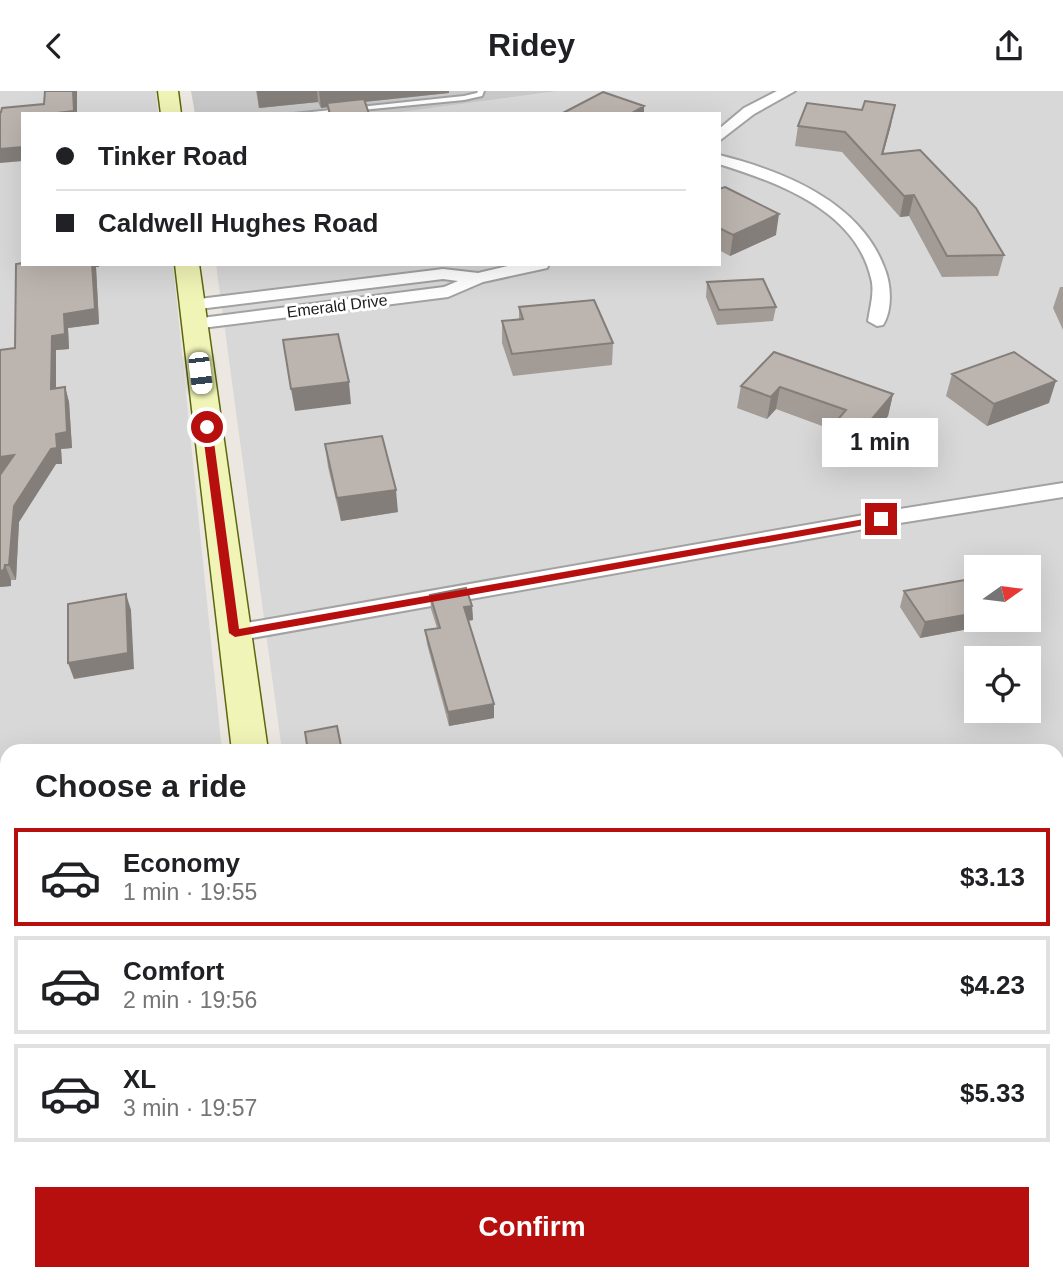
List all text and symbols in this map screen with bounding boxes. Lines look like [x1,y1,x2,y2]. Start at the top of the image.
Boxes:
icon: back [35,27,73,65]
text: Ridey [488,27,575,63]
icon: share [990,27,1028,65]
text: Tinker Road [98,141,248,171]
text: Caldwell Hughes Road [98,208,378,238]
street label: Emerald Drive [286,291,388,321]
car [188,351,213,395]
route start [191,411,223,443]
callout: 1 min [823,417,939,467]
text: 1 min [850,429,910,455]
route end [865,503,897,535]
north arrow [964,555,1041,632]
map controls [964,555,1041,723]
button: locate [964,646,1041,723]
text: Choose a ride [35,768,247,804]
icon: car [39,846,102,909]
text: Economy [123,848,240,878]
text: $3.13 [960,862,1025,892]
text: 1 min · 19:55 [123,879,257,905]
icon: car [39,954,102,1017]
text: Comfort [123,956,224,986]
text: $4.23 [960,970,1025,1000]
text: 2 min · 19:56 [123,987,257,1013]
icon: car [39,1062,102,1125]
text: XL [123,1064,156,1094]
text: $5.33 [960,1078,1025,1108]
text: 3 min · 19:57 [123,1095,257,1121]
button: Confirm [35,1187,1029,1267]

